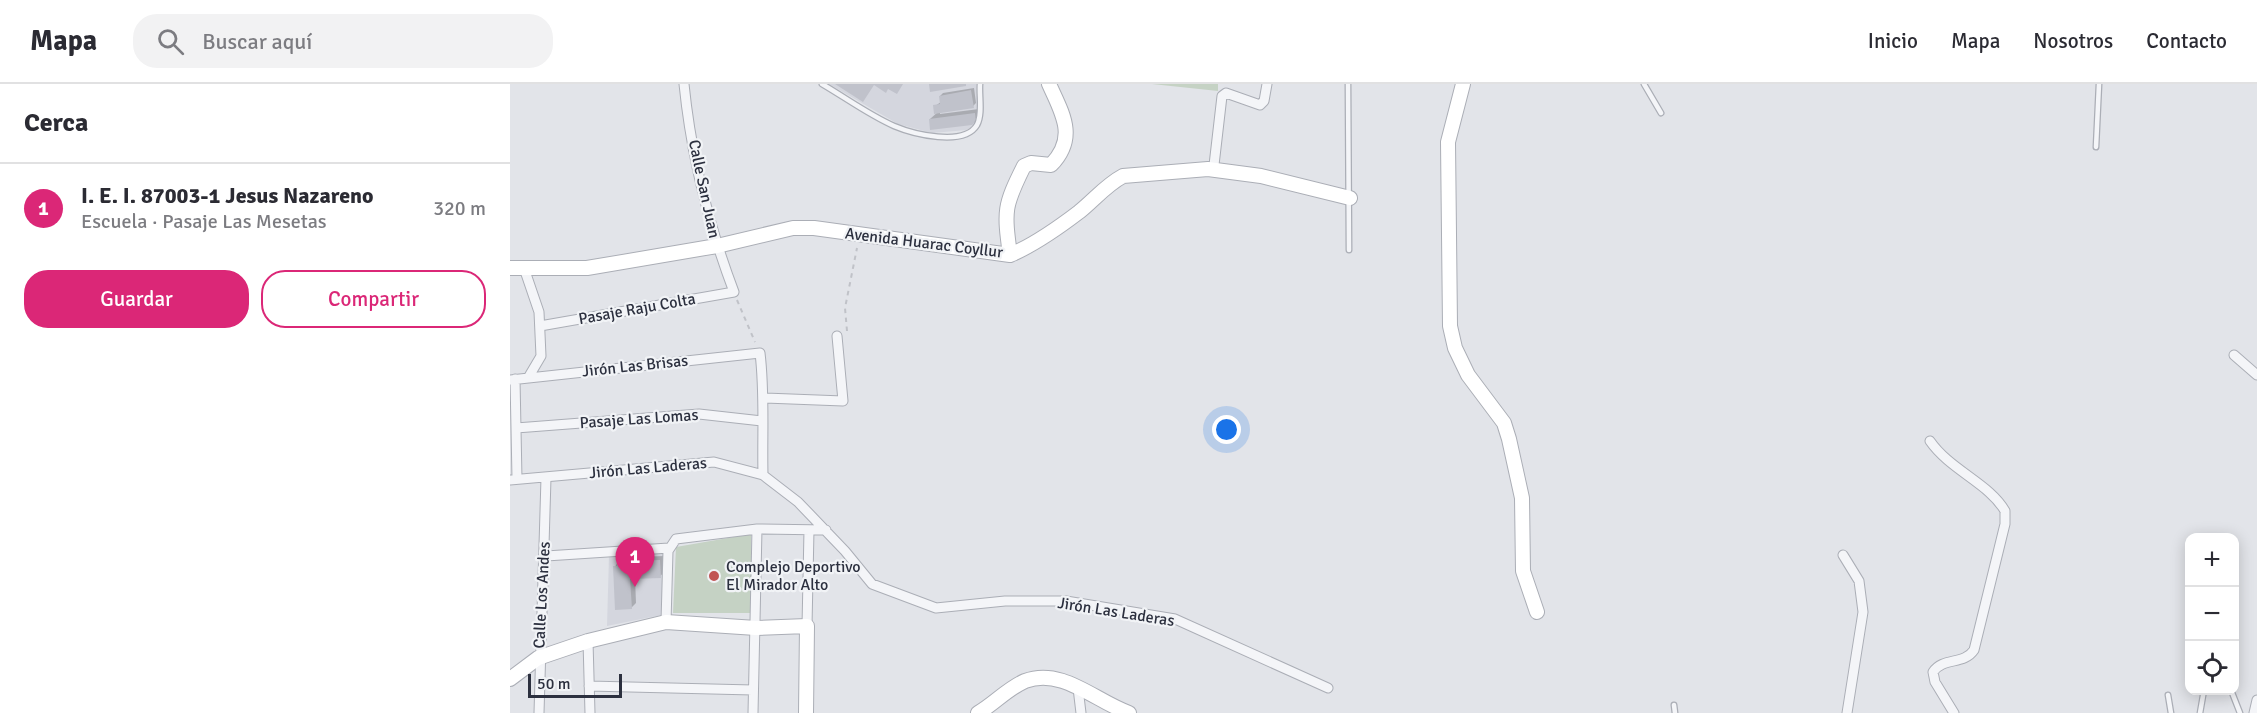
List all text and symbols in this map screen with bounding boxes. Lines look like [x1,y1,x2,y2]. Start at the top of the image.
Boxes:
search box [133,14,553,68]
text: Mapa [30,24,97,58]
icon: search [154,25,187,58]
text: Buscar aquí [202,28,312,55]
text: Inicio [1868,28,1918,54]
text: Mapa [1951,28,2000,54]
text: Nosotros [2033,28,2113,54]
text: Contacto [2146,28,2227,54]
text: Cerca [24,107,88,139]
street label: Calle San Juan [684,138,724,240]
text: I. E. I. 87003-1 Jesus Nazareno [81,182,374,209]
text: 1 [38,196,49,221]
text: 320 m [433,196,486,221]
text: Escuela · Pasaje Las Mesetas [81,209,327,234]
street label: Avenida Huarac Coyllur [844,223,1004,263]
button: Guardar [24,270,249,328]
button: Compartir [261,270,486,328]
street label: Pasaje Raju Colta [577,289,697,329]
street label: Jirón Las Brisas [581,350,689,382]
street label: Pasaje Las Lomas [579,405,699,433]
your location [1212,415,1241,444]
street label: Jirón Las Laderas [588,453,708,483]
map controls [2185,533,2239,695]
button: + [2185,533,2239,587]
pin: 1 [616,538,654,587]
street label: Calle Los Andes [529,541,555,649]
place label: Complejo Deportivo El Mirador Alto [726,557,861,595]
marker: Complejo Deportivo El Mirador Alto [707,569,721,583]
button: − [2185,587,2239,641]
street label: Jirón Las Laderas [1056,593,1176,631]
button: locate [2185,641,2239,695]
scale bar [528,671,622,698]
text: 50 m [537,674,571,694]

